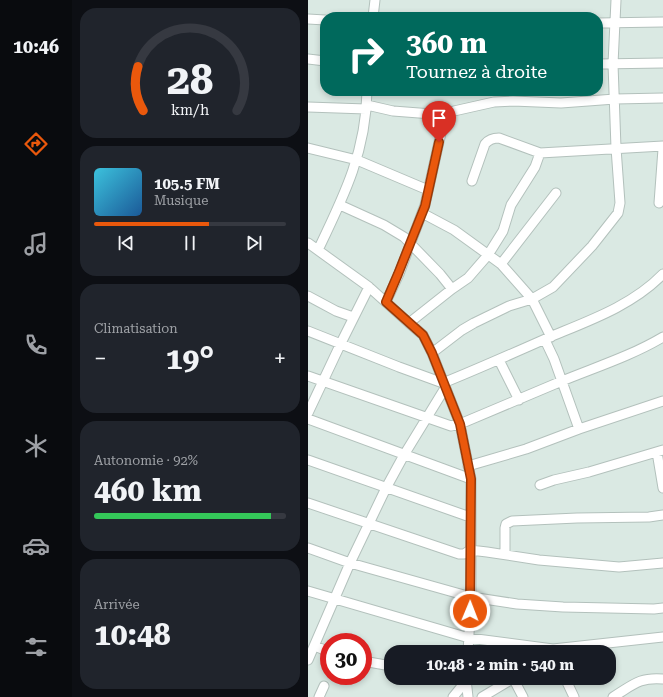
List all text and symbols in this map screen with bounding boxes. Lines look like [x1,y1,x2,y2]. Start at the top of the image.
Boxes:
text: 360 m [406,27,487,60]
icon: right [340,28,392,80]
text: 10:46 [13,36,59,57]
text: 28 [167,55,213,104]
text: Tournez à droite [406,61,547,82]
text: km/h [171,101,209,117]
pin [422,101,456,142]
icon: arrive [428,107,450,129]
icon: directions [22,130,50,158]
text: 105.5 FM [154,175,220,193]
text: Musique [154,193,208,208]
icon: music [22,230,50,258]
icon: previous [115,232,137,254]
icon: pause [179,232,201,254]
icon: next [243,232,265,254]
text: Climatisation [94,321,178,336]
icon: phone [22,331,50,359]
text: 19° [166,341,214,376]
text: − [94,346,106,371]
text: + [274,346,286,371]
icon: climate [22,432,50,460]
text: Autonomie · 92% [94,453,198,468]
text: 460 km [94,473,202,508]
icon: car [22,532,50,560]
position arrow [449,590,491,632]
text: Arrivée [94,597,140,612]
text: 10:48 [94,617,171,652]
icon: filters [22,633,50,661]
speed limit sign: 30 [320,633,372,685]
text: 10:48 · 2 min · 540 m [426,656,574,674]

